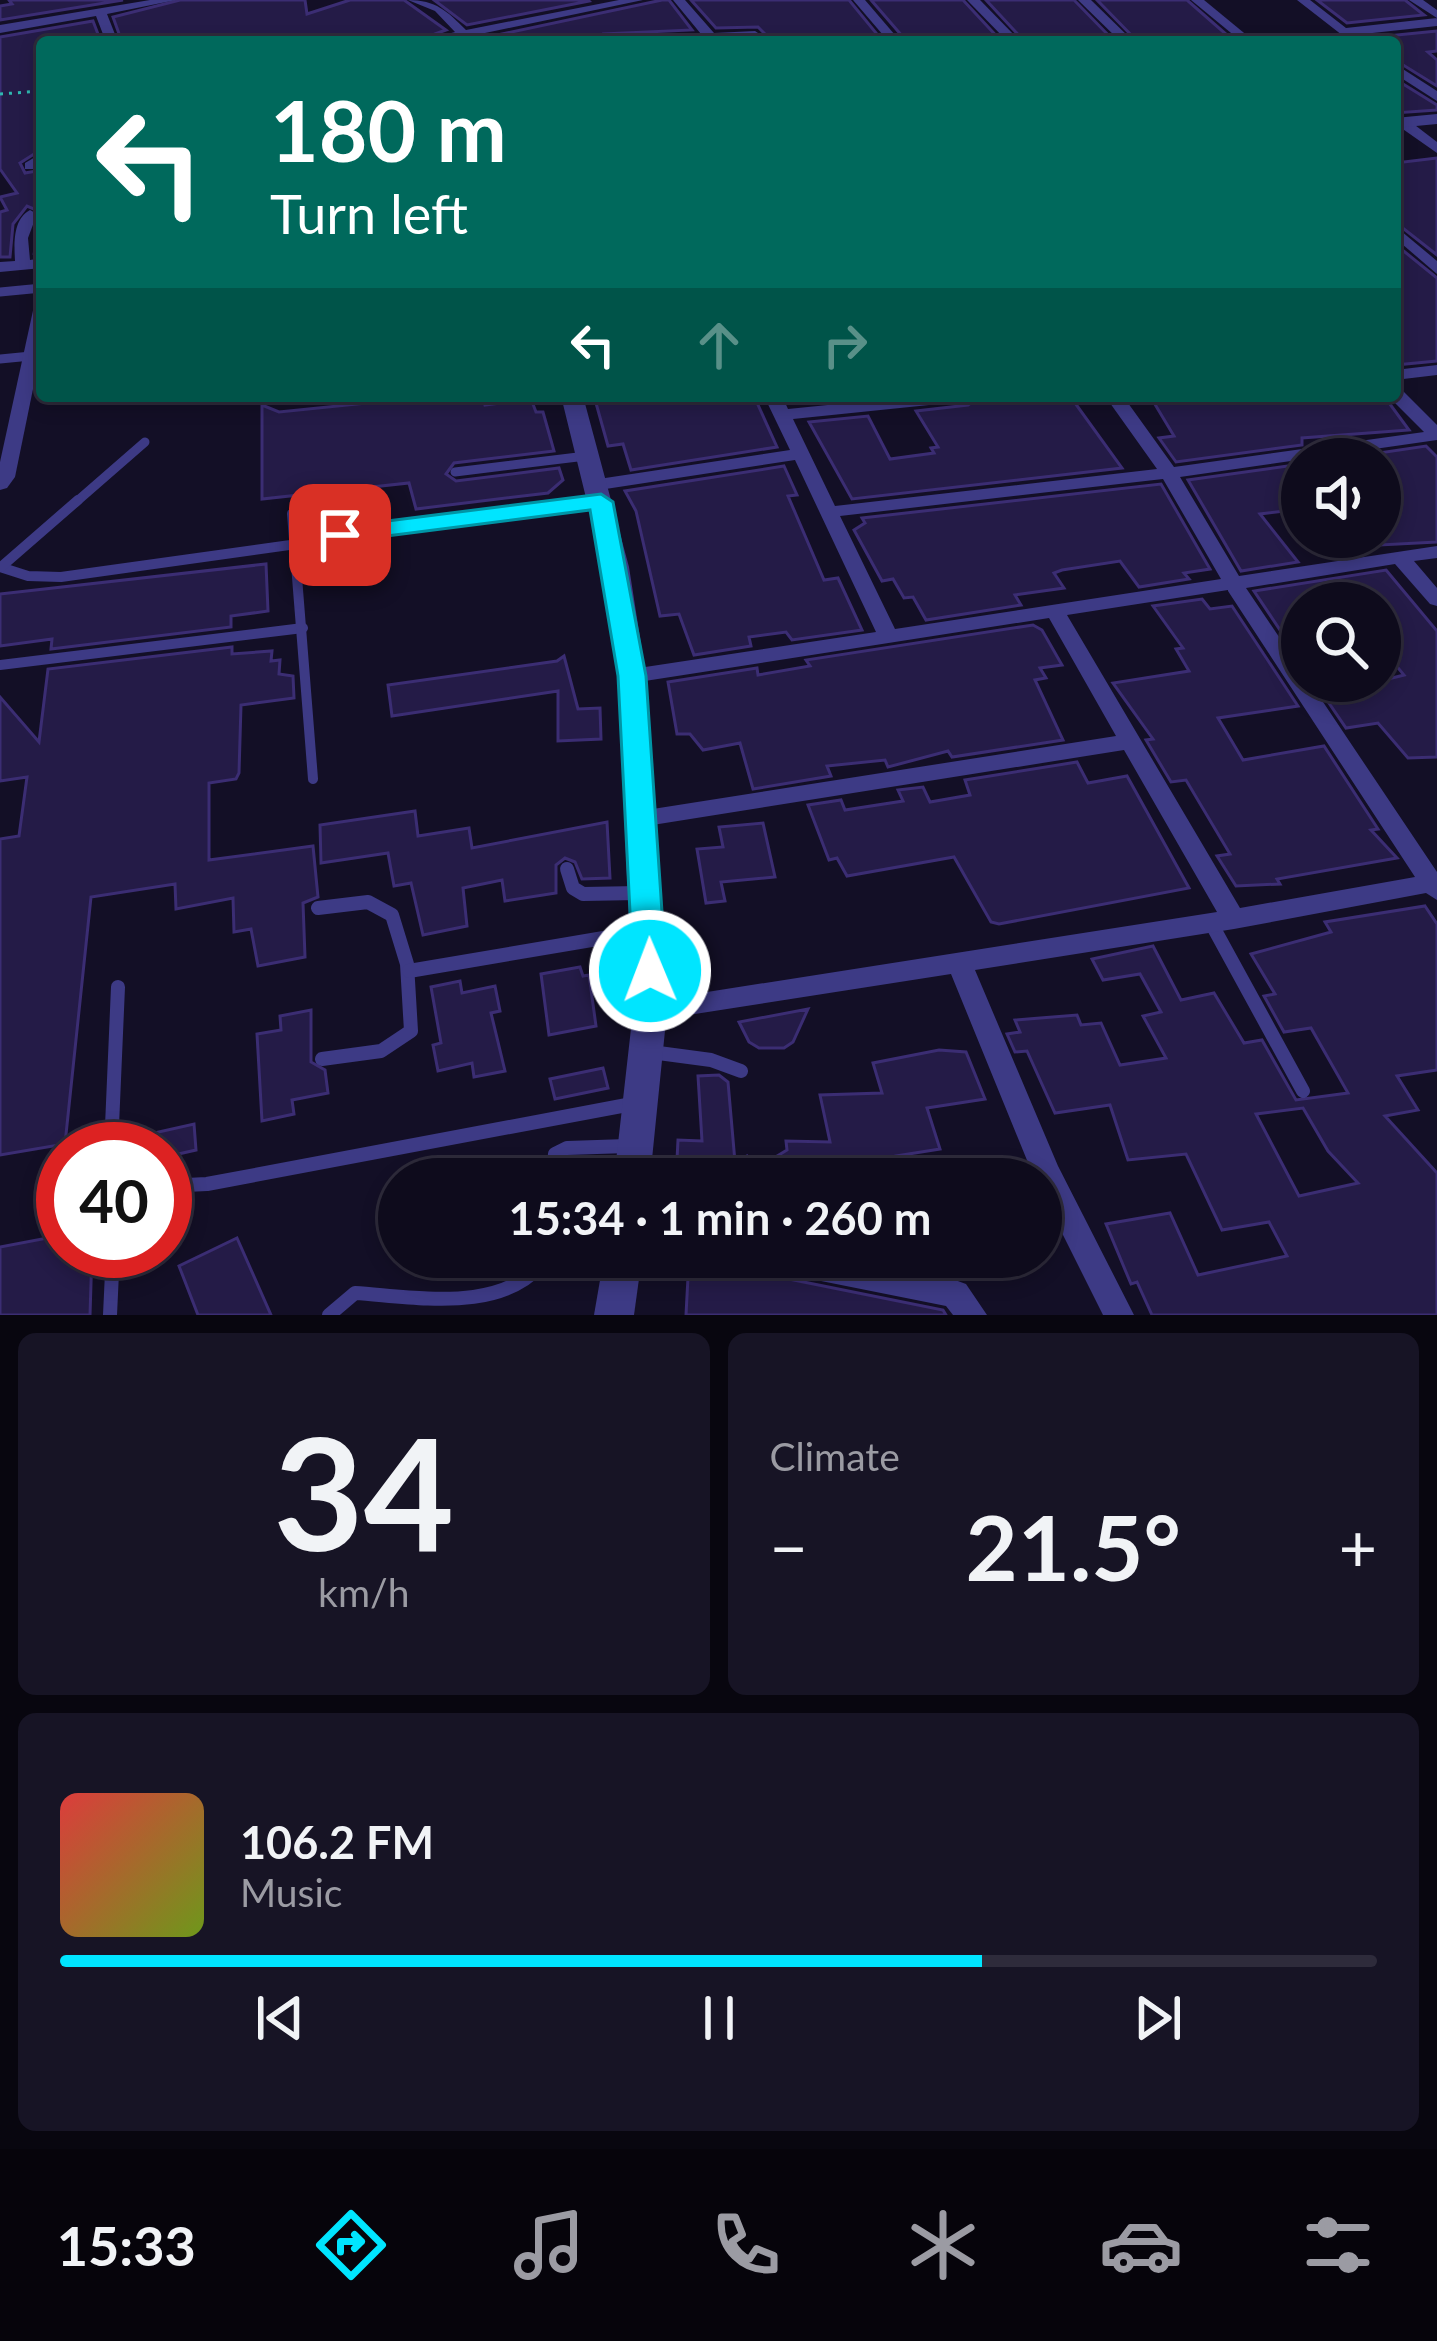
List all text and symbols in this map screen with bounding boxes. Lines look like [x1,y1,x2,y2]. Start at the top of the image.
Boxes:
text: 180 m [270,79,507,180]
icon: left [72,84,228,240]
text: Turn left [270,181,468,246]
icon: left [560,312,626,378]
icon: ahead [686,312,752,378]
icon: right [812,312,878,378]
map controls [1281,438,1401,702]
button: sound [1281,438,1401,558]
pin [289,484,391,586]
icon: arrive [307,502,373,568]
button: search [1281,582,1401,702]
position arrow [587,908,713,1034]
speed limit sign: 40 [36,1122,192,1278]
text: 15:34 · 1 min · 260 m [509,1191,931,1245]
text: 34 [273,1397,454,1584]
text: Climate [770,1433,900,1479]
text: 21.5° [966,1492,1181,1600]
text: − [770,1507,808,1586]
text: + [1339,1507,1377,1586]
text: km/h [318,1569,409,1615]
text: 106.2 FM [240,1815,434,1869]
text: Music [240,1869,342,1915]
icon: previous [247,1985,313,2051]
icon: pause [686,1985,752,2051]
icon: next [1125,1985,1191,2051]
icon: directions [309,2203,393,2287]
icon: music [507,2203,591,2287]
icon: phone [704,2203,788,2287]
icon: climate [901,2203,985,2287]
icon: car [1099,2203,1183,2287]
icon: filters [1296,2203,1380,2287]
text: 15:33 [57,2213,196,2278]

